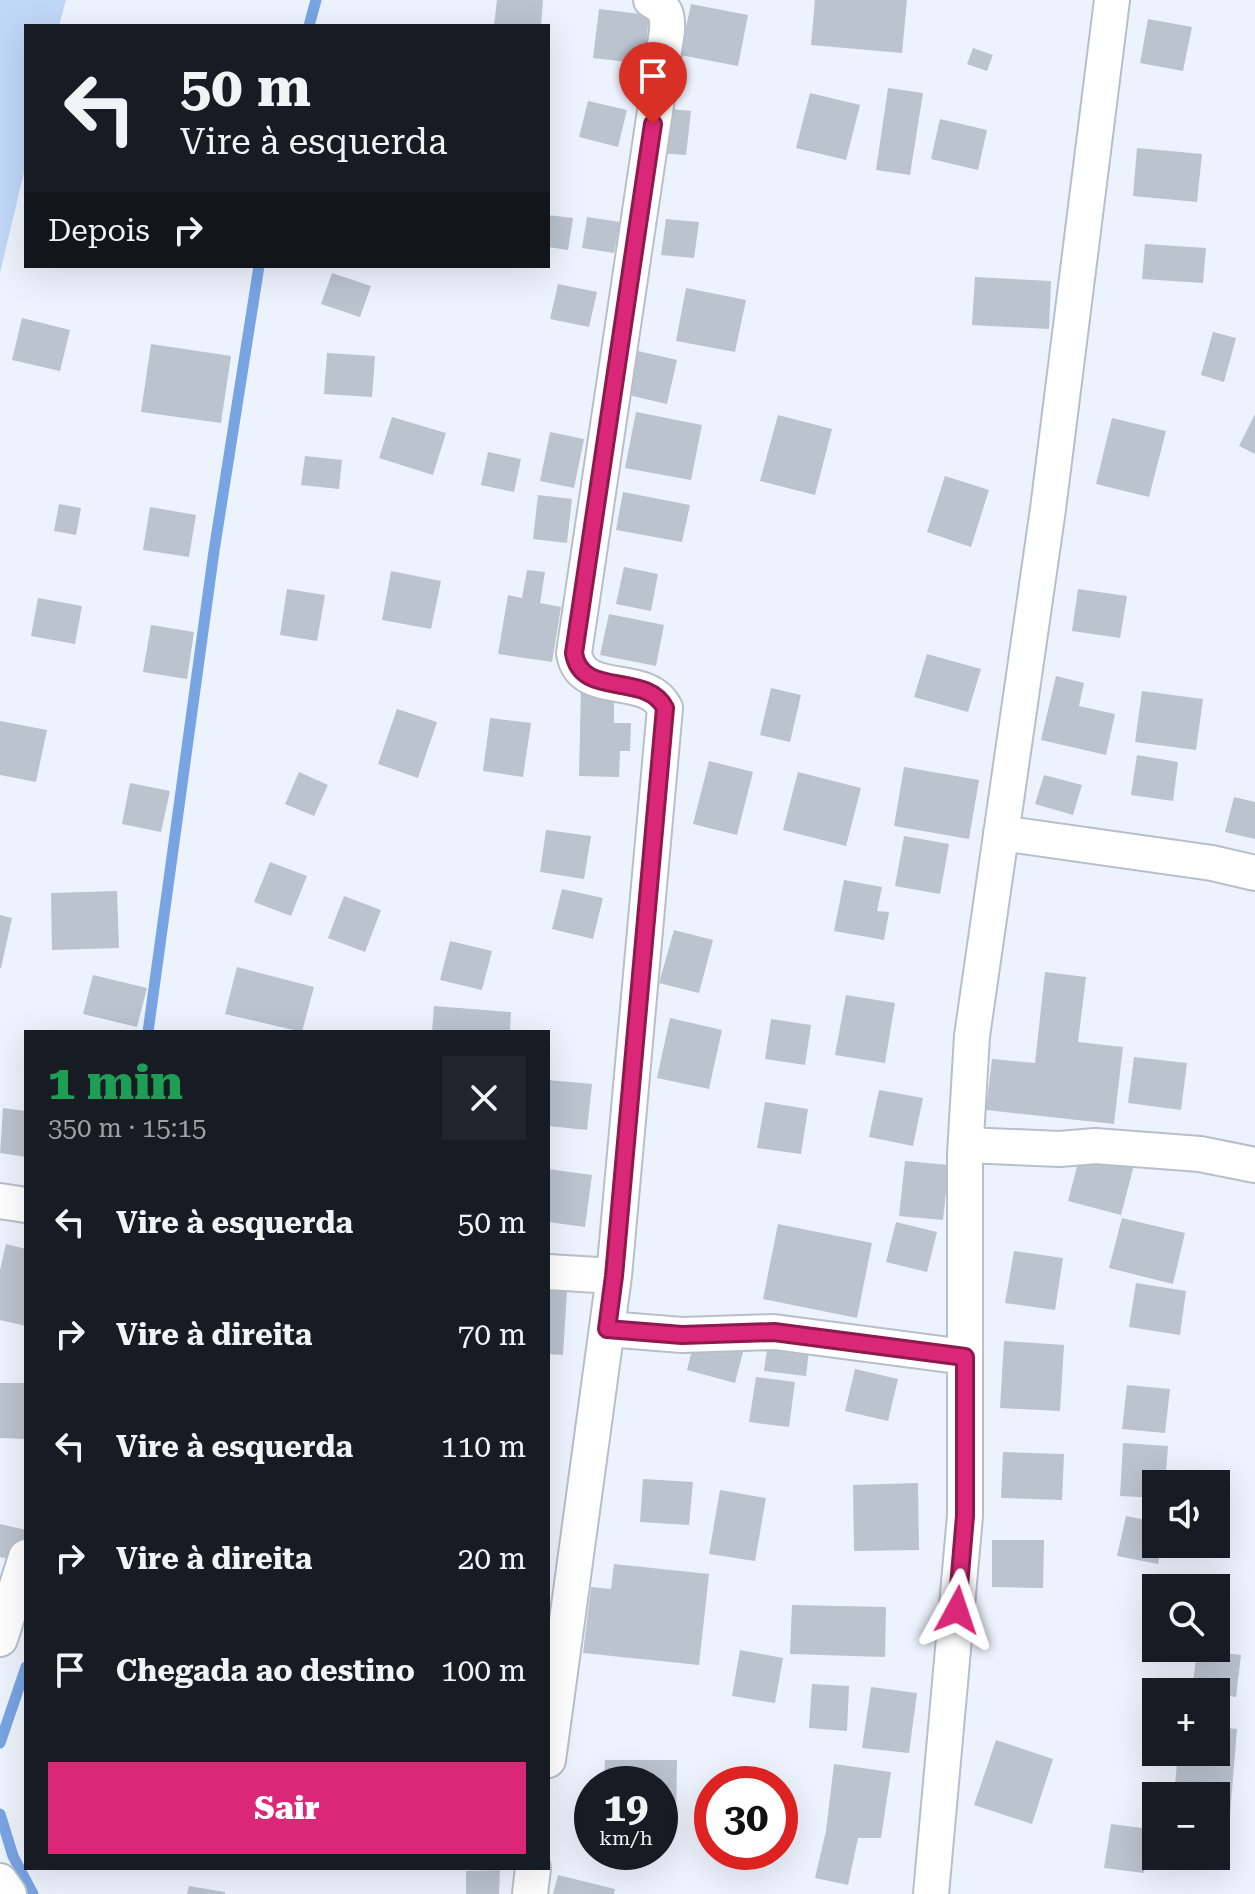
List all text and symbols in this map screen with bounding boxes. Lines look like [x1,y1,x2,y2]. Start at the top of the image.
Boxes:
pin [619,42,687,124]
text: 50 m [180,54,311,120]
icon: arrive [631,54,675,98]
icon: left [48,56,152,160]
text: Vire à esquerda [180,121,447,163]
icon: right [166,208,210,252]
text: Depois [48,213,150,248]
text: 1 min [48,1055,183,1111]
button: close [442,1056,526,1140]
text: 350 m · 15:15 [48,1113,207,1143]
icon: left [48,1200,92,1244]
text: Vire à esquerda [116,1205,353,1240]
text: 50 m [457,1205,526,1240]
icon: right [48,1312,92,1356]
text: Vire à direita [116,1317,312,1352]
text: 70 m [457,1317,526,1352]
icon: left [48,1424,92,1468]
text: Vire à esquerda [116,1429,353,1464]
text: 110 m [441,1429,526,1464]
map controls [1142,1470,1230,1870]
button: sound [1142,1470,1230,1558]
icon: right [48,1536,92,1580]
text: Vire à direita [116,1541,312,1576]
text: 20 m [457,1541,526,1576]
position arrow [915,1568,999,1652]
button: search [1142,1574,1230,1662]
icon: arrive [48,1648,92,1692]
text: Chegada ao destino [116,1653,415,1688]
text: 100 m [441,1653,526,1688]
button: + [1142,1678,1230,1766]
button: Sair [48,1762,526,1854]
speed limit sign: 30 [694,1766,798,1870]
button: − [1142,1782,1230,1870]
text: 19 [604,1784,648,1831]
text: km/h [599,1826,653,1850]

